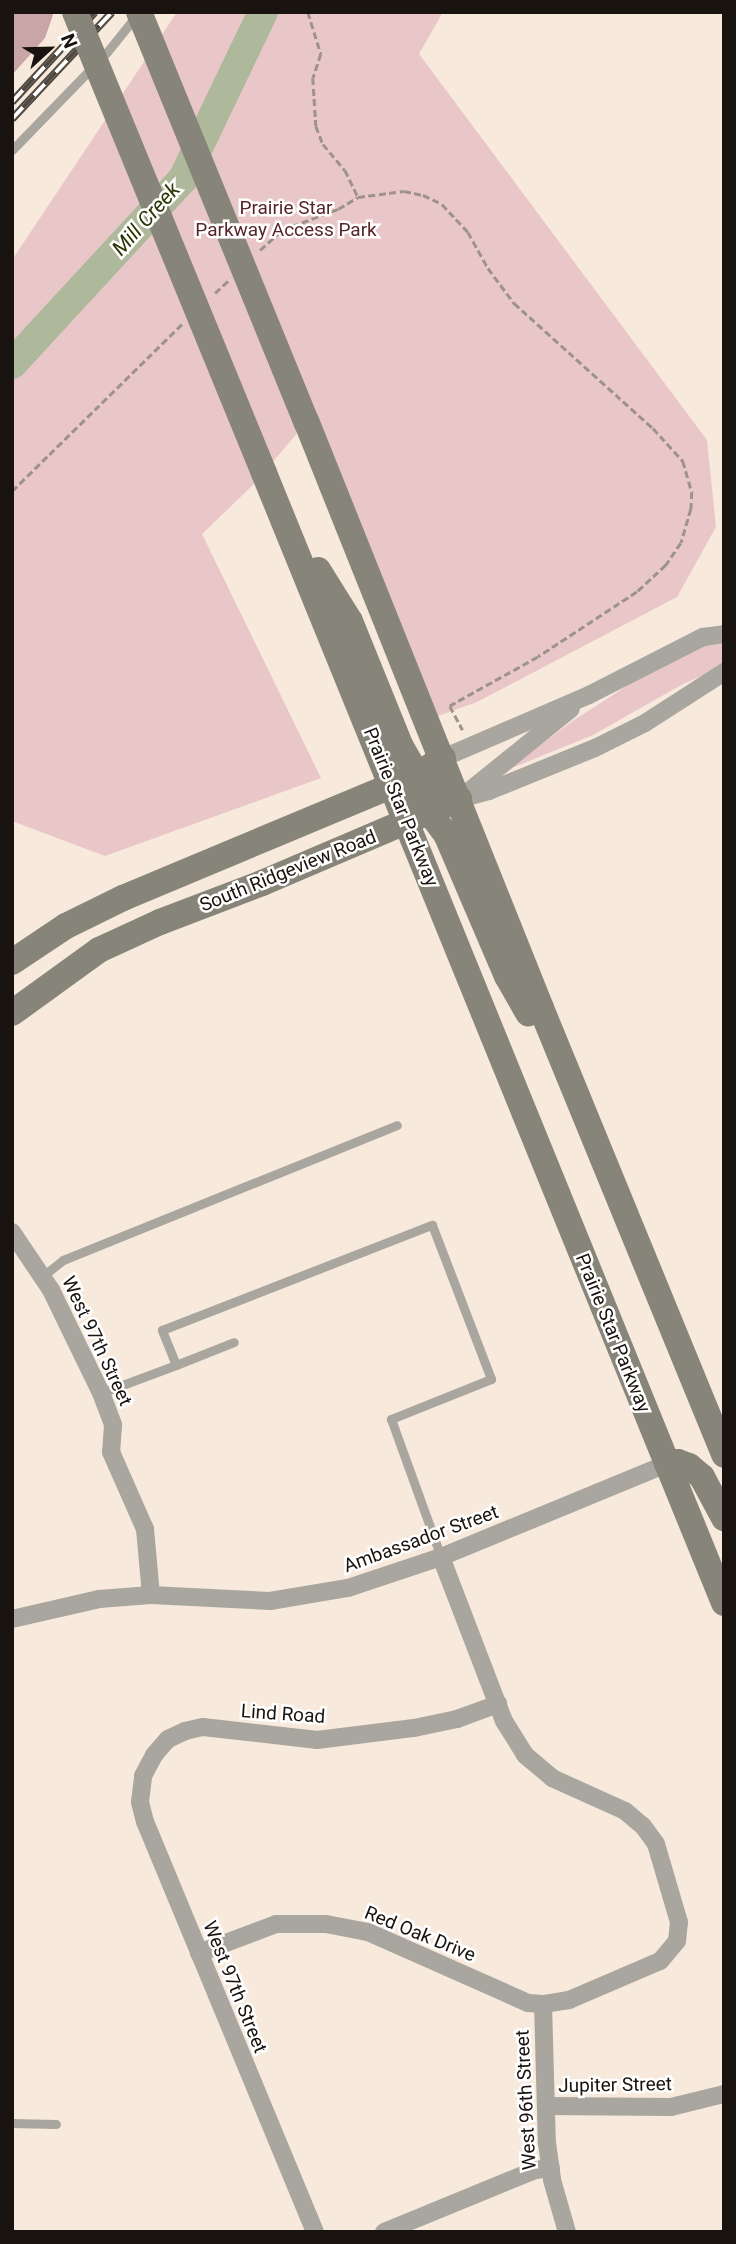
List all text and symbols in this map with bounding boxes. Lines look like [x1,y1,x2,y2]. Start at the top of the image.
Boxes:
north arrow [14,14,84,84]
text: N [56,30,82,51]
water label: Mill Creek [107,177,185,261]
park label: Prairie Star Parkway Access Park [195,197,377,241]
street label: Prairie Star Parkway [359,724,443,890]
street label: South Ridgeview Road [197,825,379,917]
street label: Prairie Star Parkway [571,1250,655,1416]
street label: West 97th Street [57,1273,137,1409]
street label: Ambassador Street [341,1500,501,1578]
street label: Lind Road [240,1700,326,1728]
street label: Red Oak Drive [361,1901,479,1967]
street label: West 97th Street [198,1918,272,2056]
street label: West 96th Street [511,2029,541,2171]
street label: Jupiter Street [558,2073,672,2097]

